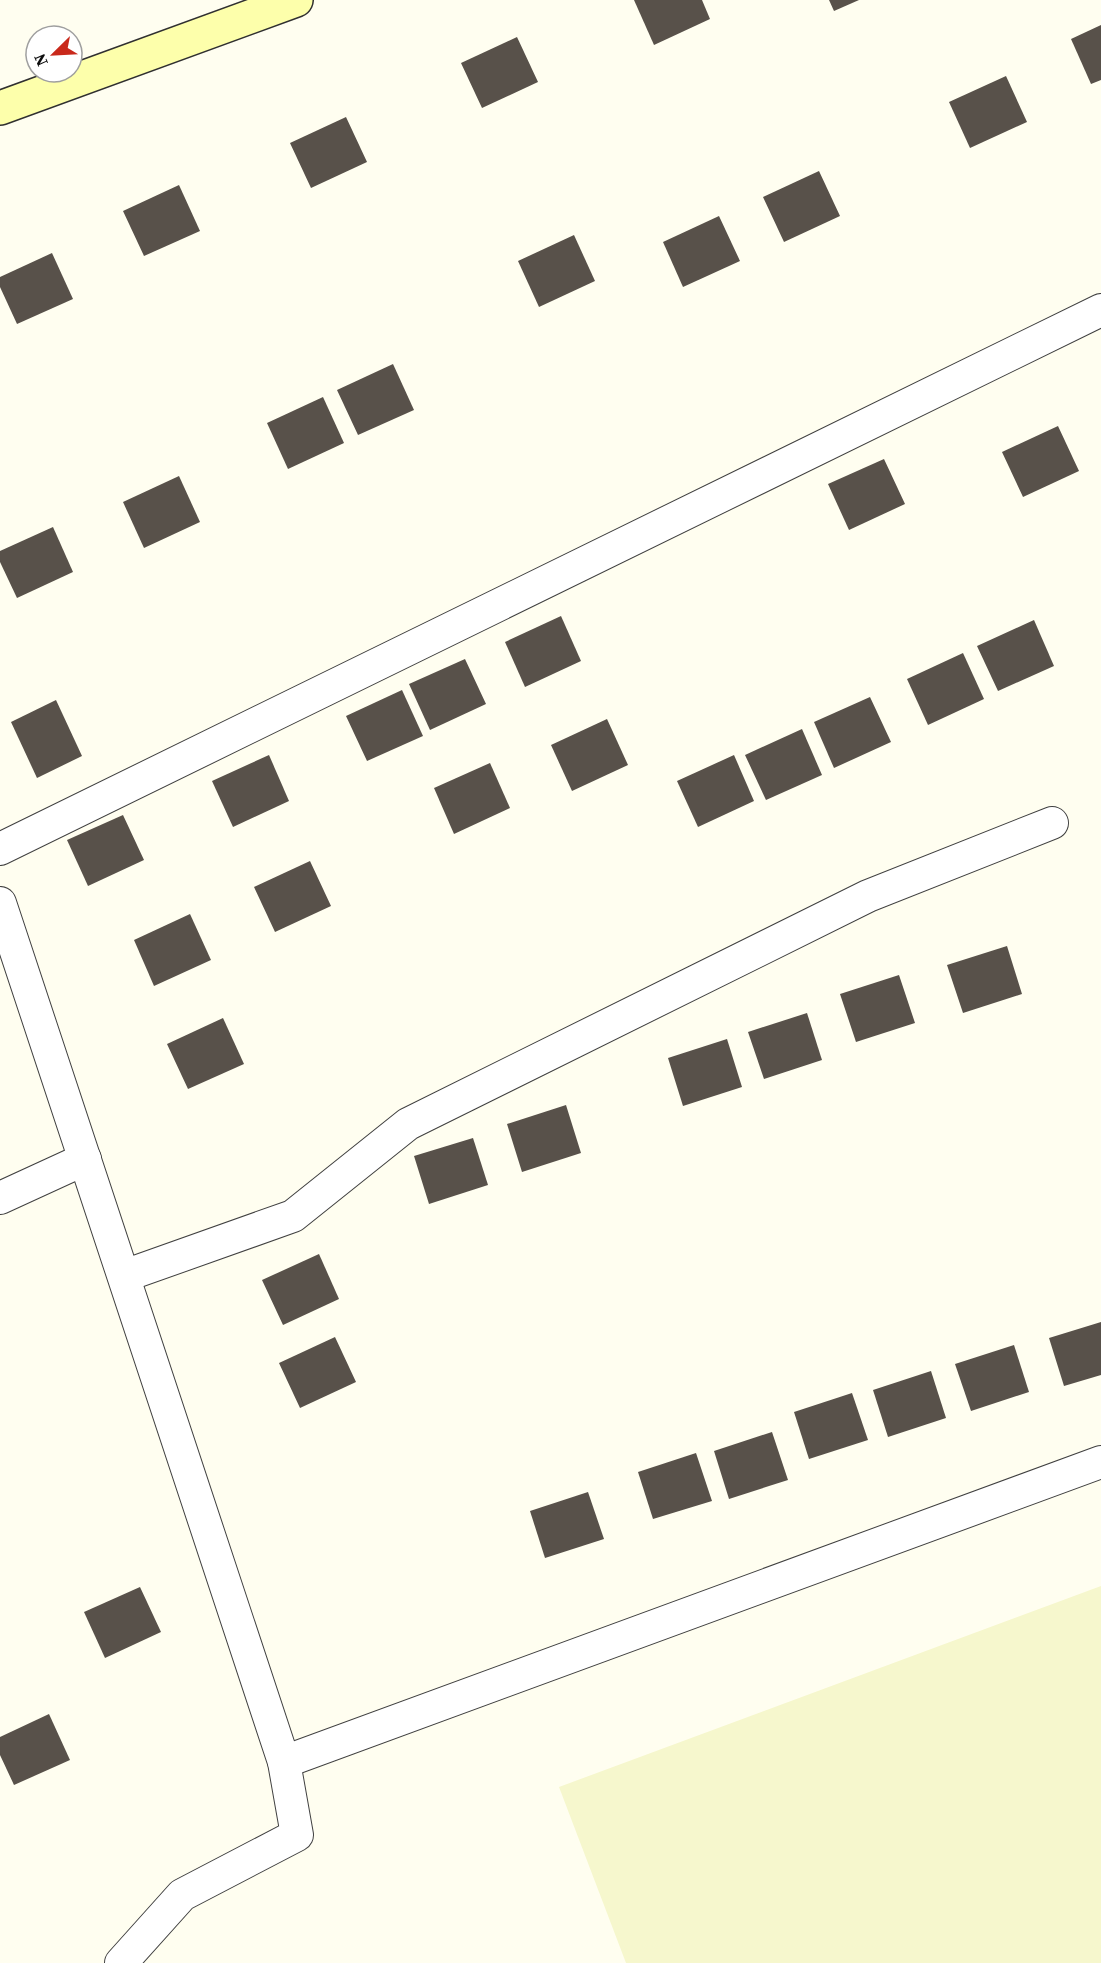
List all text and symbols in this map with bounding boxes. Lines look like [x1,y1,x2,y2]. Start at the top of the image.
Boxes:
north arrow [24,24,84,84]
text: N [28,50,53,70]

